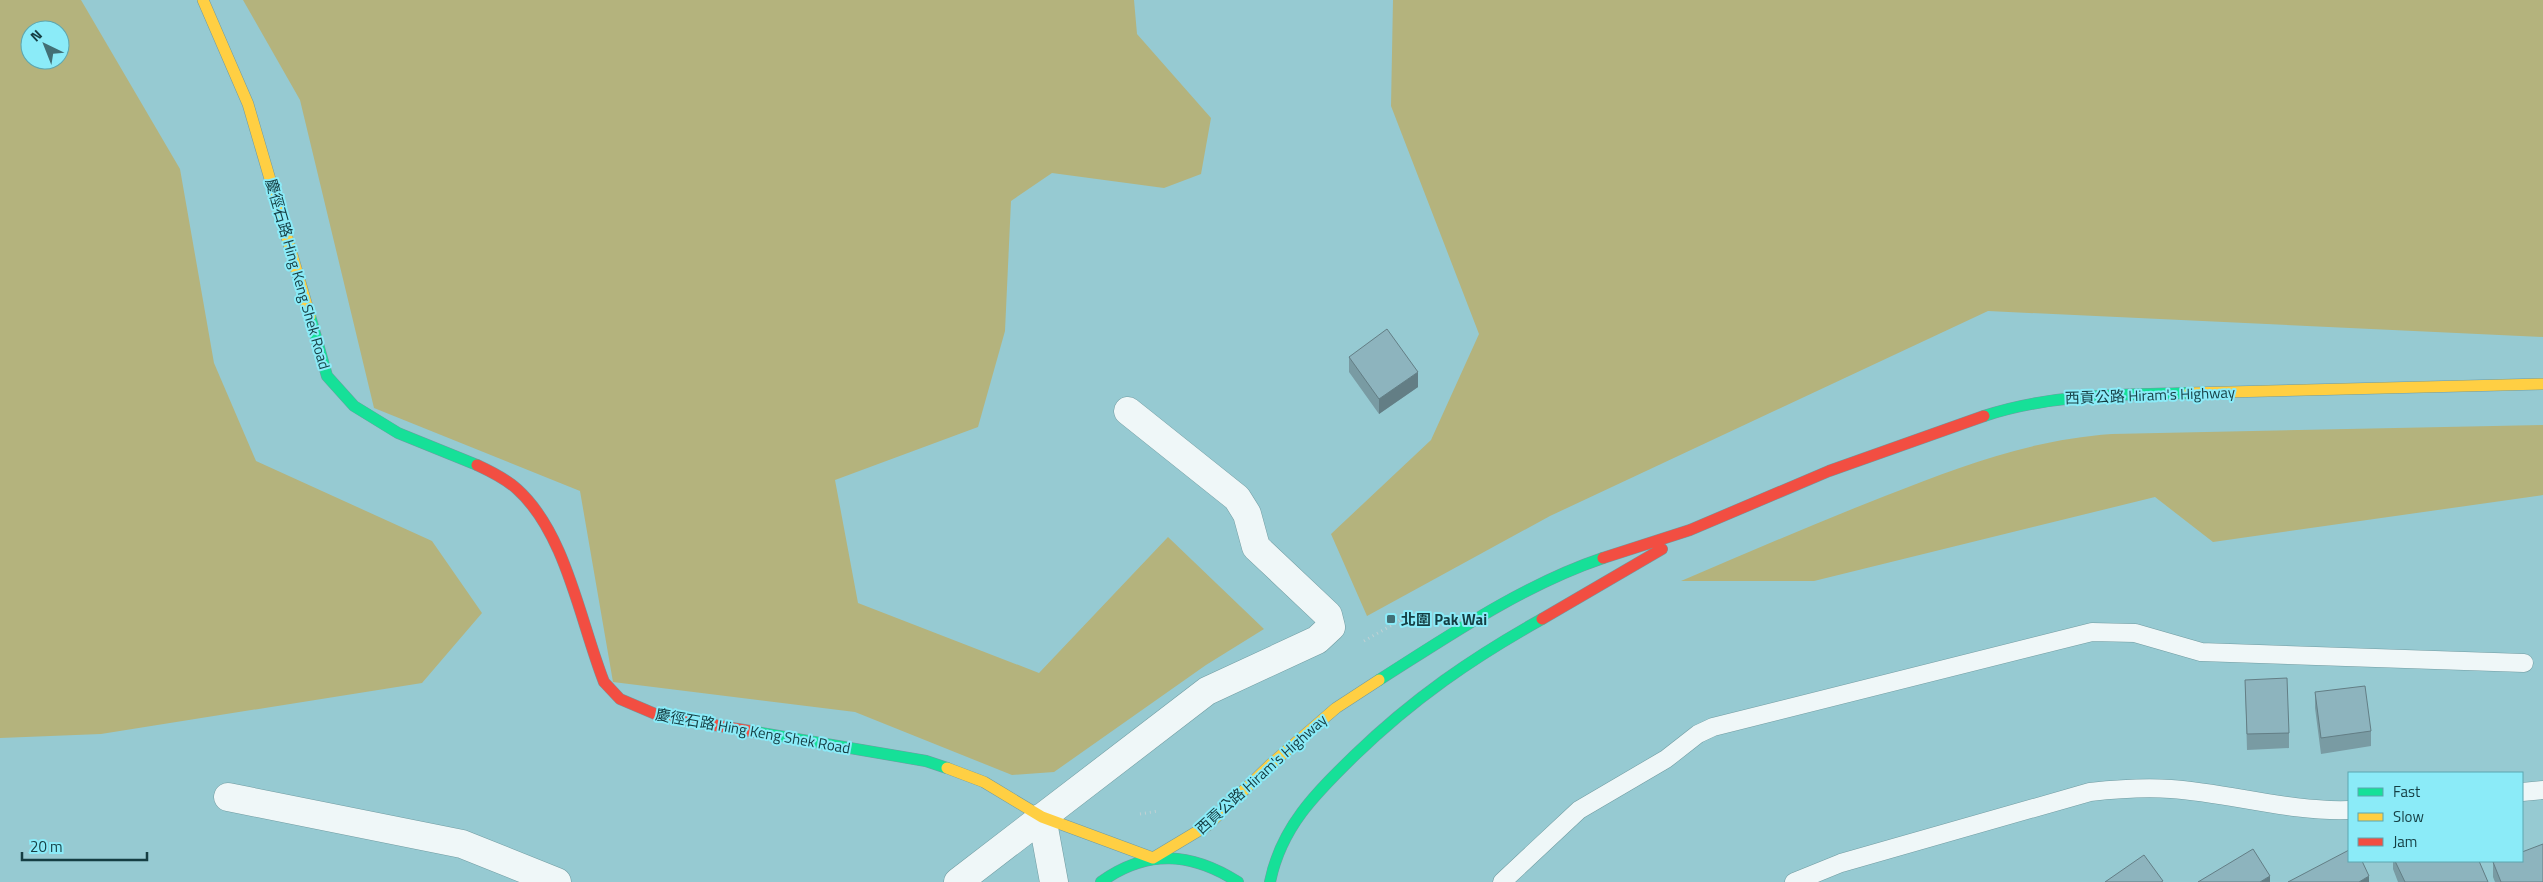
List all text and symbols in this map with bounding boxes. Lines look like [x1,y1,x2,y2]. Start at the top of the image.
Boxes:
north arrow [20,20,70,70]
text: N [25,24,47,46]
street label: 慶徑石路 Hing Keng Shek Road [260,176,336,372]
street label: 西貢公路 Hiram's Highway [2065,381,2235,409]
place label: 北圍 Pak Wai [1401,608,1487,631]
marker: 北圍 Pak Wai [1385,613,1397,625]
street label: 慶徑石路 Hing Keng Shek Road [654,703,852,759]
street label: 西貢公路 Hiram's Highway [1190,708,1332,840]
legend [2348,772,2523,862]
text: Fast [2393,780,2421,803]
text: Slow [2393,805,2424,828]
scale bar [22,830,148,862]
text: Jam [2393,830,2417,853]
text: 20 m [30,835,63,858]

